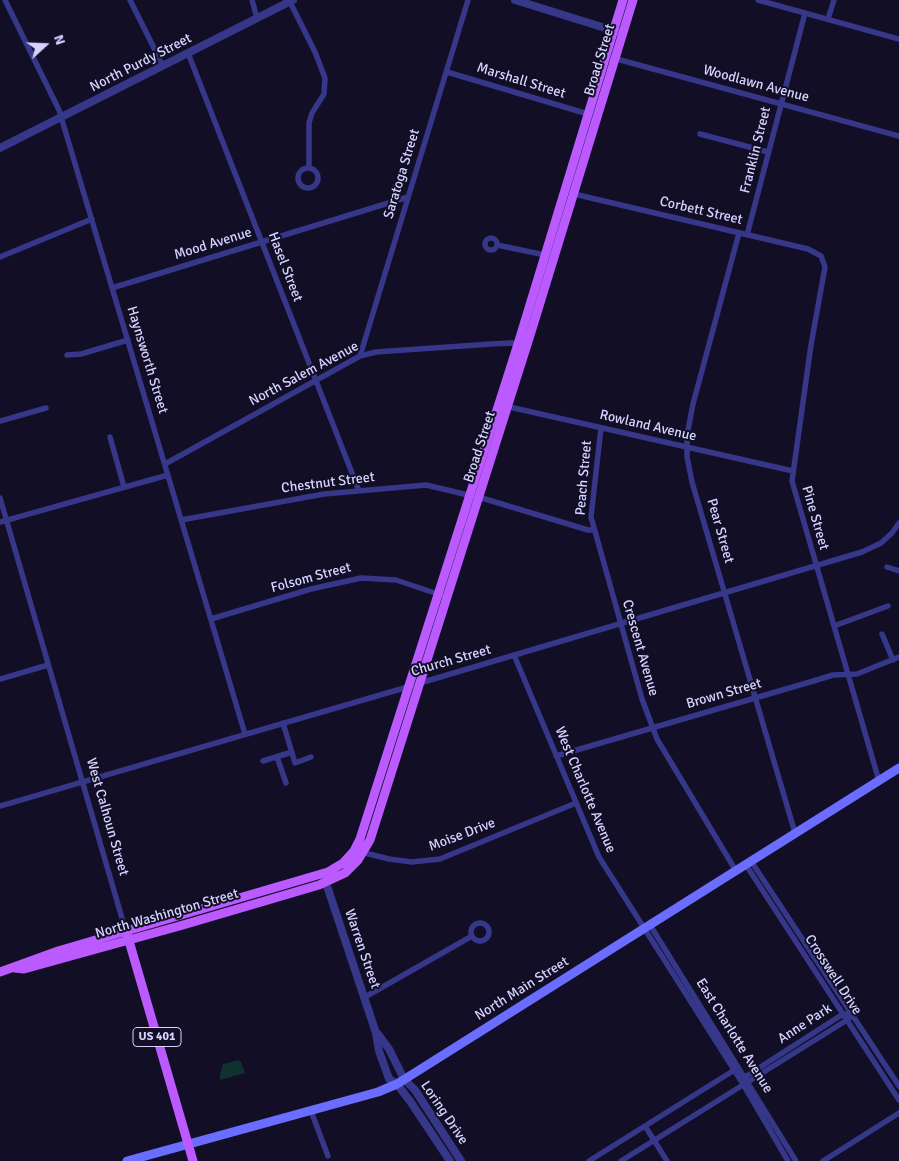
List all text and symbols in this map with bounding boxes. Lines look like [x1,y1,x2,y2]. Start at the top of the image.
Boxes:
north arrow [20,20,70,70]
street label: Broad Street [581,22,619,98]
street label: North Purdy Street [87,30,195,96]
text: N [50,32,69,47]
street label: Marshall Street [475,60,567,102]
street label: Woodlawn Avenue [701,62,811,106]
street label: Franklin Street [737,105,775,195]
street label: Saratoga Street [380,127,424,221]
street label: Corbett Street [658,193,744,229]
street label: Mood Avenue [172,224,254,264]
street label: Hasel Street [264,230,306,304]
street label: Haynsworth Street [123,304,171,416]
street label: North Salem Avenue [246,338,362,410]
street label: Rowland Avenue [598,407,698,445]
street label: Broad Street [461,409,499,485]
street label: Peach Street [572,440,596,516]
street label: Chestnut Street [280,469,376,497]
street label: Pine Street [798,484,832,552]
street label: Pear Street [703,497,737,565]
street label: Folsom Street [269,559,353,597]
street label: Crescent Avenue [618,598,662,698]
street label: Church Street [409,642,493,680]
street label: Brown Street [684,675,764,713]
street label: West Charlotte Avenue [551,724,619,856]
street label: West Calhoun Street [82,756,132,878]
street label: Moise Drive [426,815,498,855]
street label: North Washington Street [93,886,241,942]
street label: Warren Street [341,907,383,991]
street label: Crosswell Drive [801,932,865,1018]
street label: North Main Street [472,953,572,1025]
street label: East Charlotte Avenue [692,976,776,1096]
street label: Anne Park [775,1000,835,1048]
road number: US 401 [133,1028,181,1046]
street label: Loring Drive [417,1078,471,1148]

